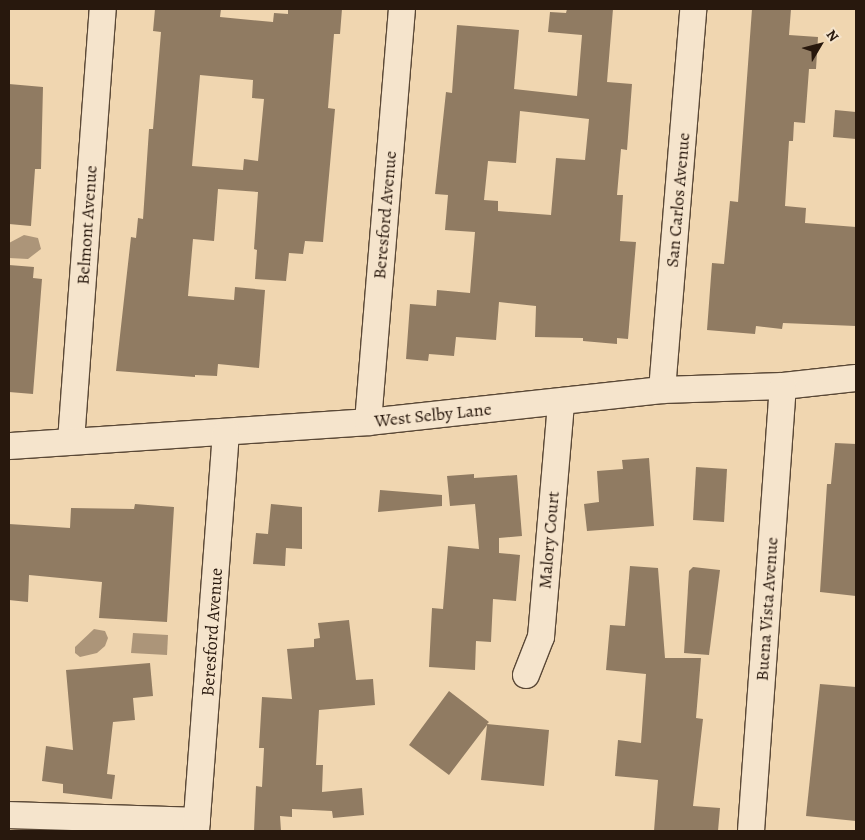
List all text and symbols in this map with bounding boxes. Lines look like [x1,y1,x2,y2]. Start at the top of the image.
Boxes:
north arrow [795,20,845,70]
text: N [822,26,843,45]
street label: San Carlos Avenue [661,132,695,268]
street label: Beresford Avenue [369,150,401,280]
street label: Belmont Avenue [72,164,102,286]
street label: West Selby Lane [373,398,493,432]
street label: Malory Court [534,490,564,590]
street label: Buena Vista Avenue [751,536,783,682]
street label: Beresford Avenue [197,567,227,697]

